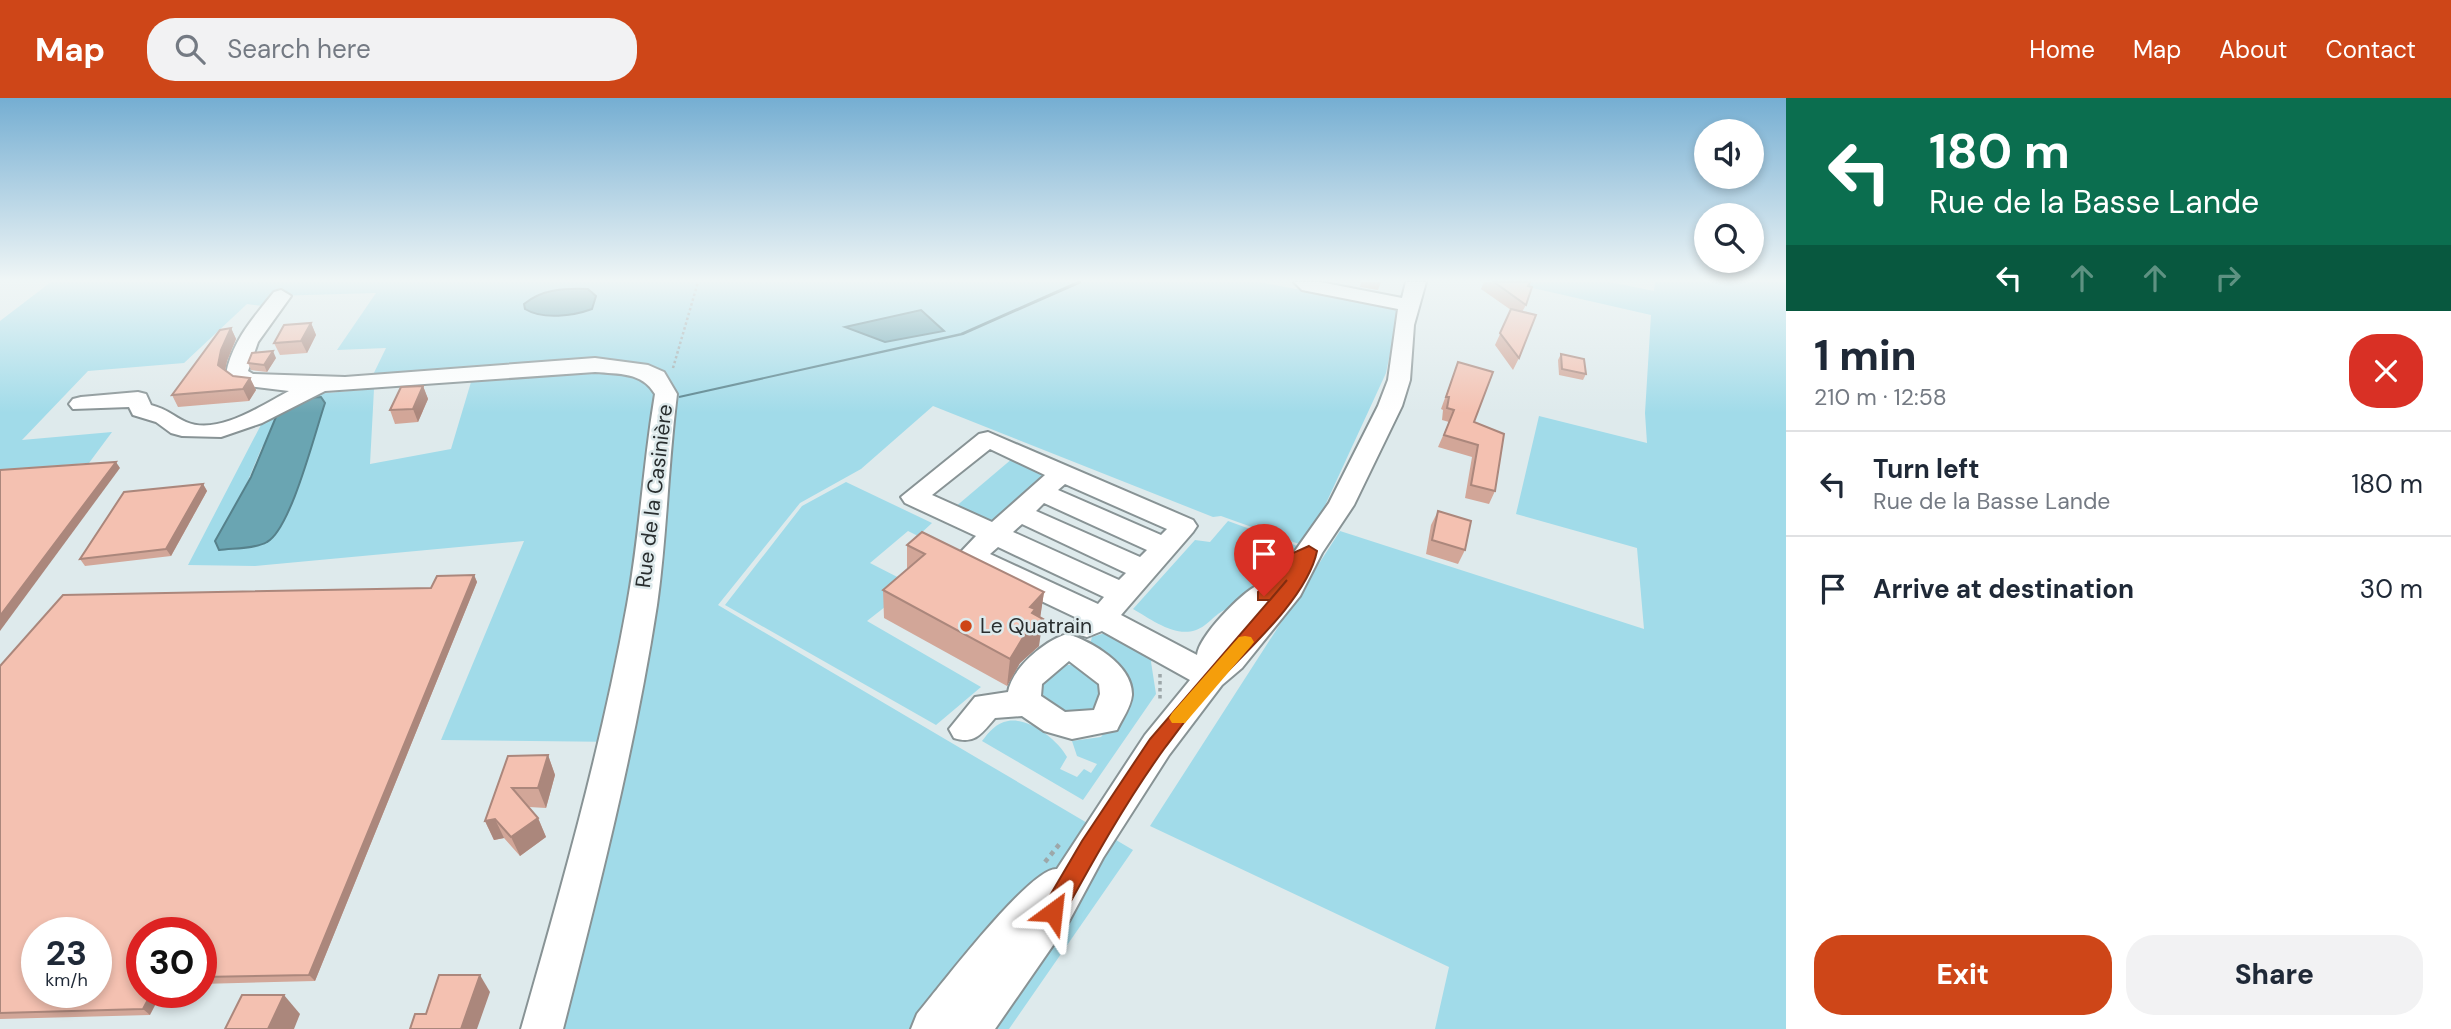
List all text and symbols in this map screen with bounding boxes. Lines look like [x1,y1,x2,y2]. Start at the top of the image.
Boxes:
search box [147,18,637,81]
text: Map [35,28,105,71]
icon: search [171,30,209,68]
text: Search here [227,32,371,66]
text: Home [2029,34,2095,65]
text: Map [2133,34,2181,65]
text: About [2219,34,2288,65]
text: Contact [2326,34,2416,65]
map controls [1694,119,1764,273]
button: sound [1694,119,1764,189]
text: 180 m [1929,119,2070,183]
icon: left [1814,126,1905,217]
text: Rue de la Basse Lande [1929,181,2259,223]
button: search [1694,203,1764,273]
icon: left [1990,259,2028,297]
icon: ahead [2063,259,2101,297]
icon: ahead [2136,259,2174,297]
icon: right [2209,259,2247,297]
text: 1 min [1814,328,1917,383]
button: close [2349,334,2423,408]
text: 210 m · 12:58 [1814,382,1947,412]
street label: Rue de la Casinière [629,403,679,589]
text: Turn left [1873,452,1980,486]
icon: left [1814,465,1852,503]
text: 180 m [2351,467,2423,501]
text: Rue de la Basse Lande [1873,486,2110,516]
pin [1234,524,1294,596]
icon: arrive [1245,535,1283,573]
icon: arrive [1814,570,1852,608]
text: Arrive at destination [1873,572,2134,606]
text: 30 m [2360,572,2423,606]
place label: Le Quatrain [980,612,1092,640]
marker: Le Quatrain [958,618,974,634]
position arrow [1016,875,1090,949]
speed limit sign: 30 [126,917,217,1008]
text: 23 [46,930,87,976]
button: Exit [1814,935,2112,1015]
button: Share [2126,935,2423,1015]
text: km/h [45,968,88,992]

